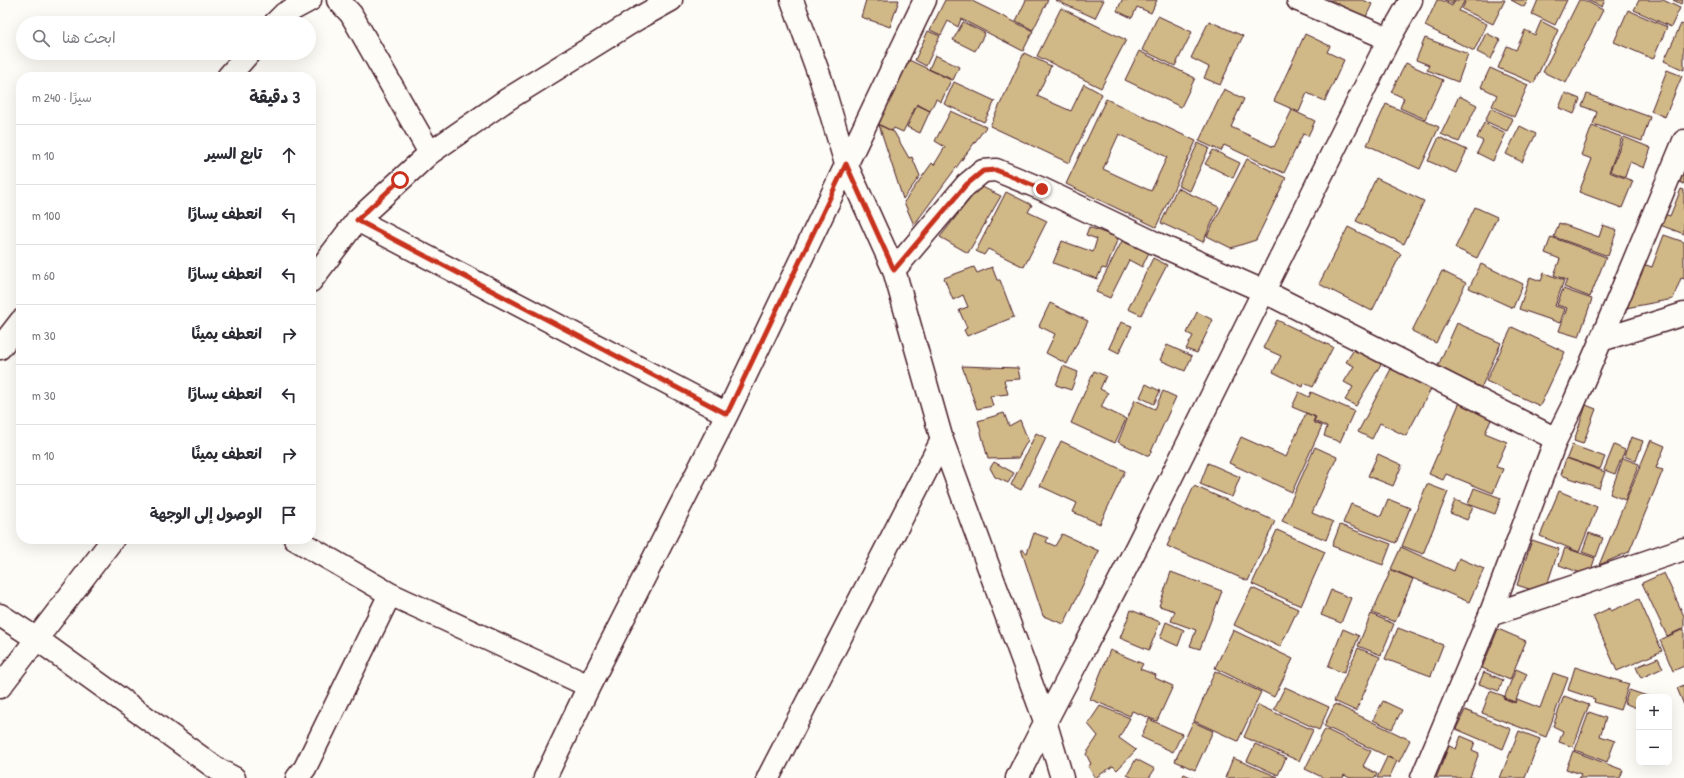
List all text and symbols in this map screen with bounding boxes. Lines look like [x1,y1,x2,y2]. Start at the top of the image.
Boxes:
search box [16,16,316,60]
icon: search [30,27,52,49]
text: ابحث هنا [62,27,116,48]
text: 3 دقيقة [249,85,300,108]
text: سيرًا · 240 m [32,88,92,106]
text: تابع السير [205,143,262,164]
icon: ahead [278,144,300,166]
text: 10 m [32,146,54,164]
route start [391,171,409,189]
route end [1033,180,1051,198]
text: انعطف يسارًا [188,203,262,224]
icon: left [278,204,300,226]
text: 100 m [32,206,60,224]
text: انعطف يسارًا [188,263,262,284]
icon: left [278,264,300,286]
text: 60 m [32,266,55,284]
text: انعطف يمينًا [192,323,262,344]
icon: right [278,324,300,346]
text: 30 m [32,326,56,344]
text: انعطف يسارًا [188,383,262,404]
icon: left [278,384,300,406]
text: 30 m [32,386,56,404]
text: انعطف يمينًا [192,443,262,464]
icon: right [278,444,300,466]
text: 10 m [32,446,54,464]
text: الوصول إلى الوجهة [150,503,262,524]
icon: arrive [278,504,300,526]
map controls [1636,694,1672,766]
button: + [1636,694,1672,730]
button: − [1636,730,1672,766]

